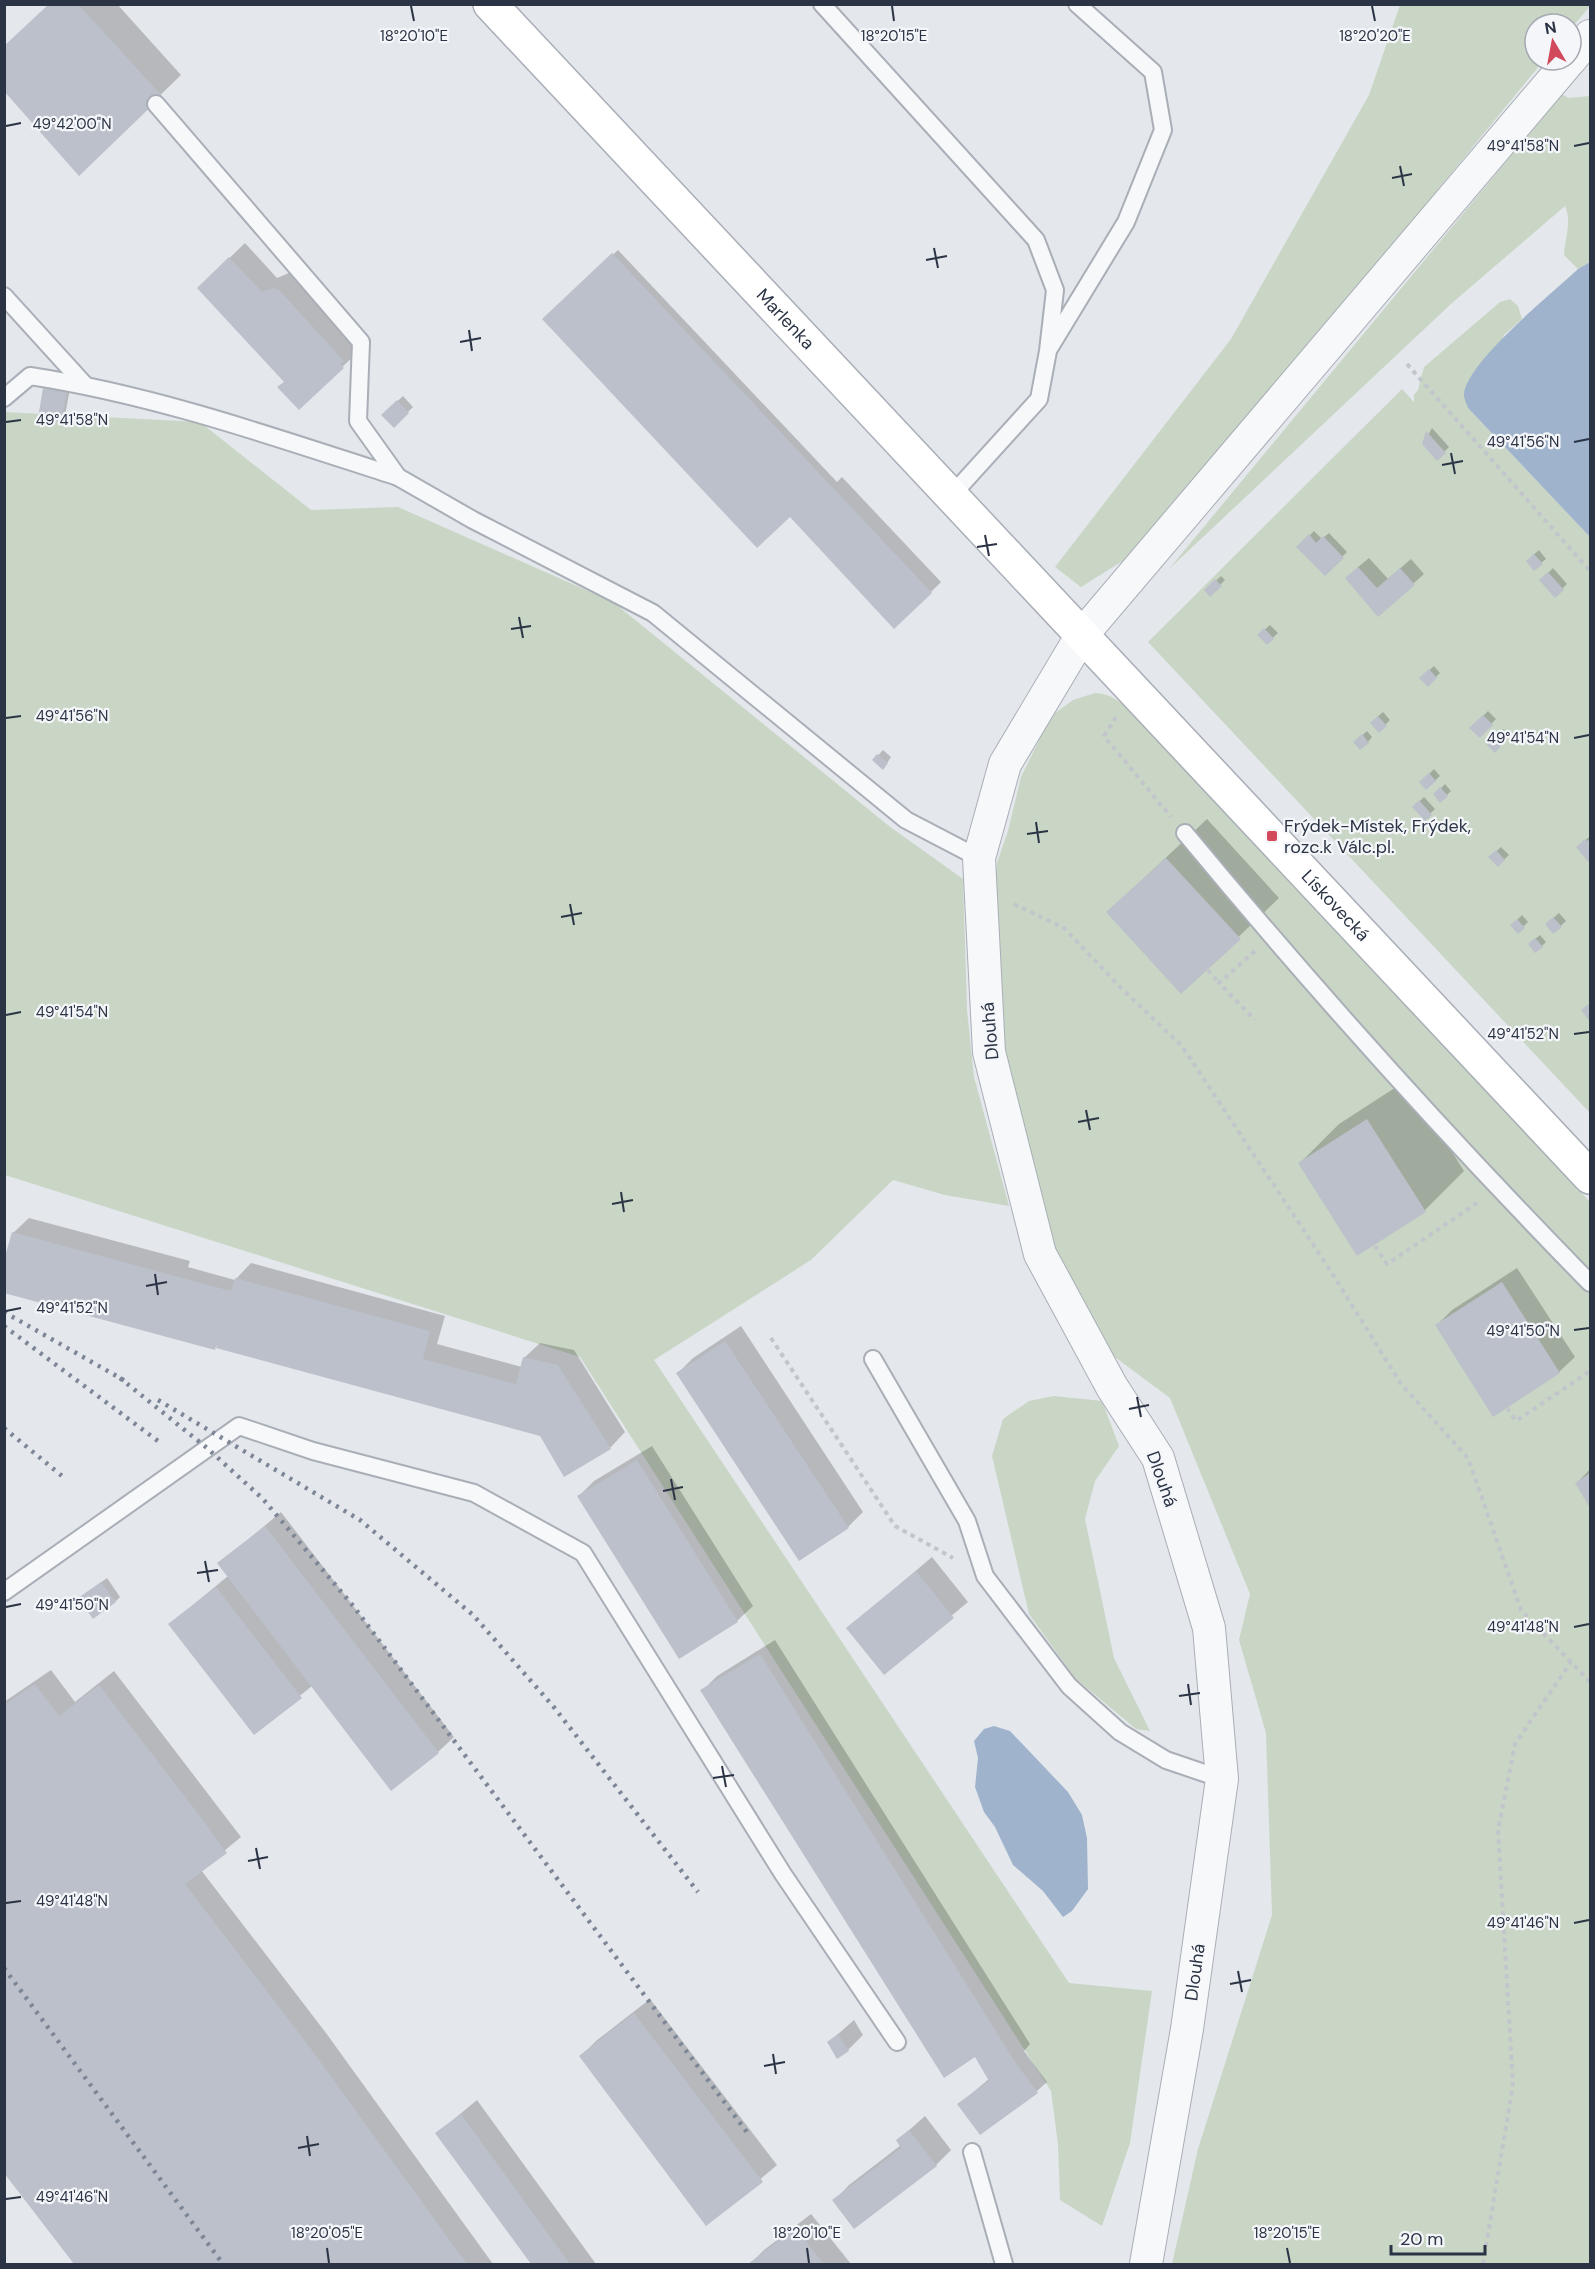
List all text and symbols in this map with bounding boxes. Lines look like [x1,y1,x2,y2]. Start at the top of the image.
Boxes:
north arrow [1523,12,1583,72]
text: N [1543,16,1558,39]
text: 18°20'10"E [380,26,448,46]
text: 18°20'15"E [861,26,927,46]
text: 18°20'20"E [1339,26,1411,46]
text: 49°42'00"N [32,114,112,134]
text: 49°41'58"N [1487,136,1559,156]
street label: Marlenka [751,284,820,355]
text: 49°41'58"N [36,410,108,430]
text: 49°41'56"N [1487,432,1559,452]
text: 49°41'56"N [36,706,108,726]
text: 49°41'54"N [1487,728,1559,748]
place label: Frýdek-Místek, Frýdek, rozc.k Válc.pl. [1284,814,1471,859]
marker: Frýdek-Místek, Frýdek, rozc.k Válc.pl. [1265,829,1279,843]
street label: Lískovecká [1296,865,1375,946]
street label: Dlouhá [976,1001,1004,1061]
text: 49°41'54"N [36,1002,108,1022]
text: 49°41'52"N [1487,1024,1559,1044]
text: 49°41'52"N [36,1298,108,1318]
text: 49°41'50"N [1486,1321,1560,1341]
street label: Dlouhá [1141,1448,1183,1510]
text: 49°41'50"N [35,1595,109,1615]
text: 49°41'48"N [1487,1617,1559,1637]
text: 49°41'48"N [36,1891,108,1911]
text: 49°41'46"N [1487,1913,1559,1933]
street label: Dlouhá [1179,1942,1211,2002]
text: 49°41'46"N [36,2187,108,2207]
scale bar [1391,2218,1486,2256]
text: 18°20'05"E [291,2223,363,2243]
text: 18°20'10"E [773,2223,841,2243]
text: 18°20'15"E [1254,2223,1320,2243]
text: 20 m [1400,2227,1443,2251]

